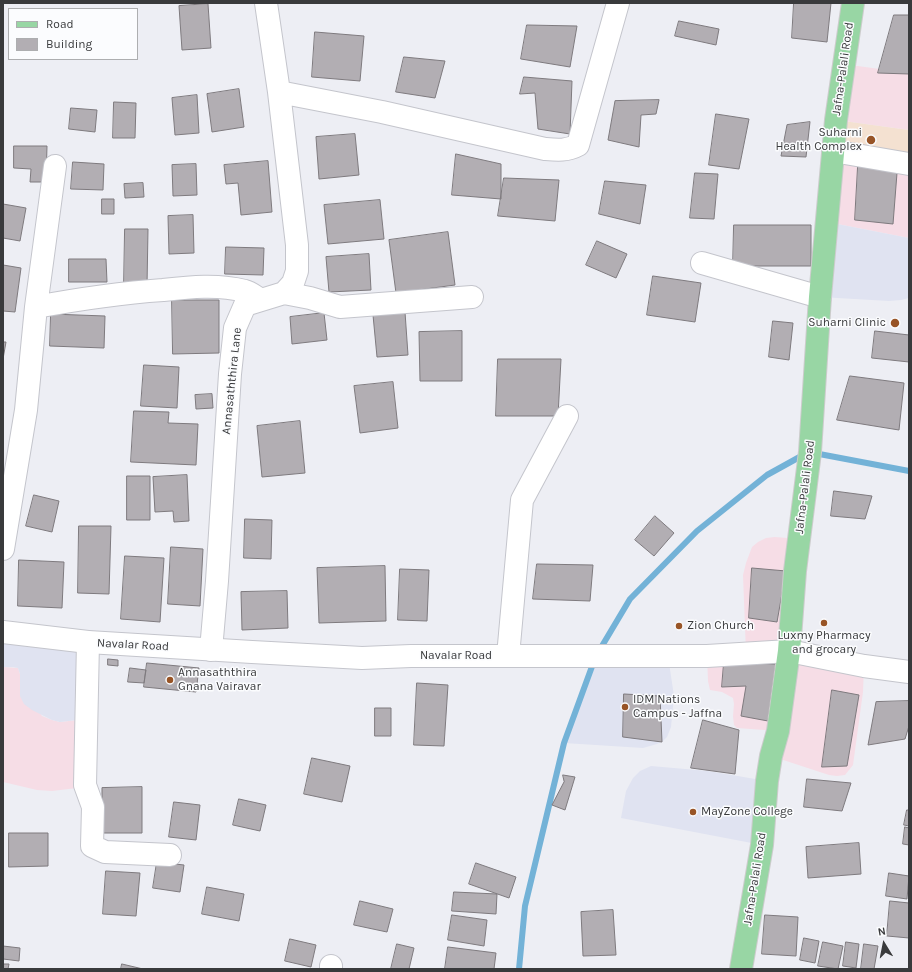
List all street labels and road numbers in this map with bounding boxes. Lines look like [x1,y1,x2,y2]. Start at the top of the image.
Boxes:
street label: Jafna-Palali Road [829,21,857,117]
street label: Annasaththira Lane [219,327,245,435]
street label: Jafna-Palali Road [792,439,818,535]
street label: Navalar Road [97,636,169,654]
street label: Navalar Road [420,649,492,663]
street label: Jafna-Palali Road [741,831,769,927]

